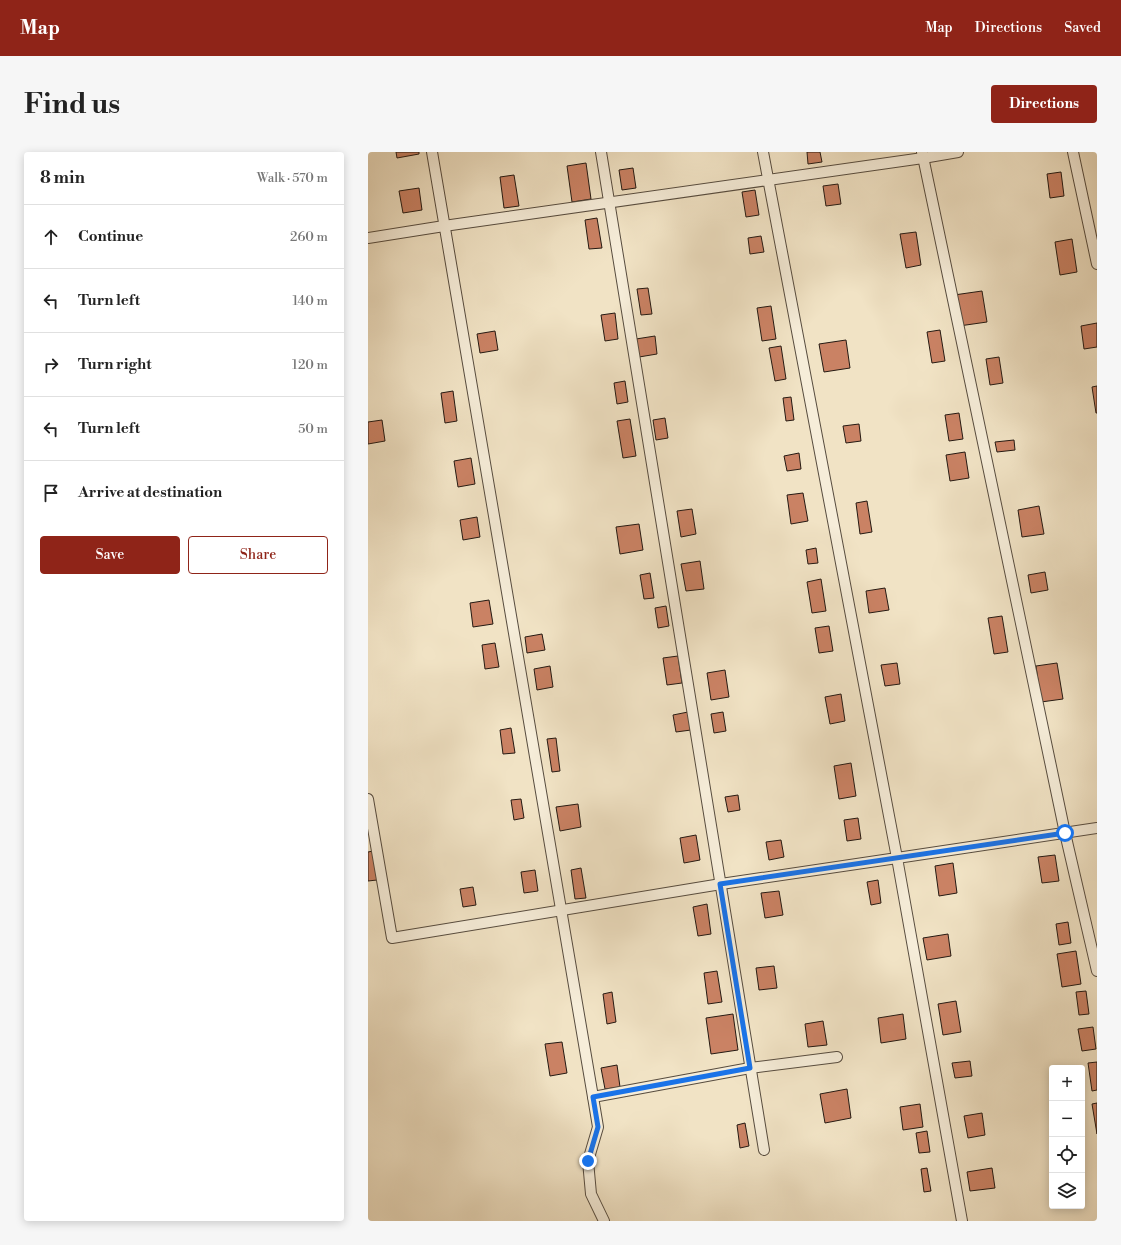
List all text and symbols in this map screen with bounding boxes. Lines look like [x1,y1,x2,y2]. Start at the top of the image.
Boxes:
text: Map [20,16,60,40]
text: Map [925,19,953,37]
text: Directions [975,19,1042,37]
text: Saved [1064,19,1101,37]
button: Directions [991,85,1097,123]
text: Find us [24,87,120,122]
text: 8 min [40,167,85,189]
text: Walk · 570 m [257,170,328,186]
icon: ahead [40,226,62,248]
text: Continue [78,227,143,246]
text: 260 m [290,229,328,245]
icon: left [40,290,62,312]
text: Turn left [78,291,140,310]
text: 140 m [292,293,328,309]
icon: right [40,354,62,376]
text: Turn right [78,355,152,374]
text: 120 m [292,357,328,373]
icon: left [40,418,62,440]
text: Turn left [78,419,140,438]
text: 50 m [298,421,328,437]
icon: arrive [40,482,62,504]
text: Arrive at destination [78,483,222,502]
button: Save [40,536,180,574]
button: Share [188,536,328,574]
route start [1056,824,1074,842]
map controls [1049,1065,1085,1209]
button: + [1049,1065,1085,1101]
button: − [1049,1101,1085,1137]
button: locate [1049,1137,1085,1173]
route end [579,1152,597,1170]
button: layers [1049,1173,1085,1209]

